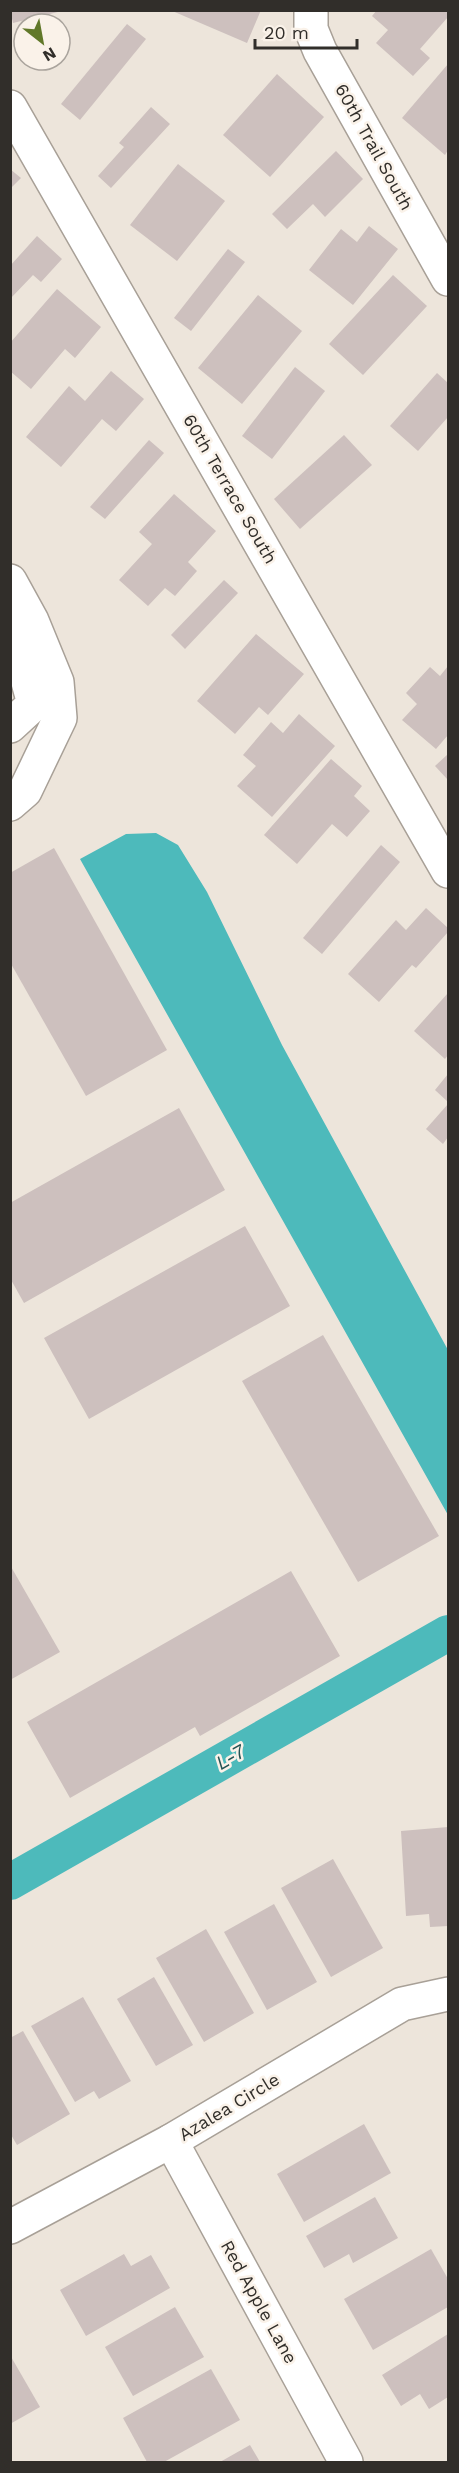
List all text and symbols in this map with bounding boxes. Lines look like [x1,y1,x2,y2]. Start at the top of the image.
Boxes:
north arrow [12,12,72,72]
scale bar [255,12,357,50]
text: 20 m [264,22,309,43]
text: N [39,43,59,66]
street label: 60th Trail South [331,80,418,214]
street label: 60th Terrace South [179,410,282,567]
water label: L-7 [211,1739,250,1775]
street label: Azalea Circle [175,2068,283,2145]
street label: Red Apple Lane [217,2236,302,2367]

